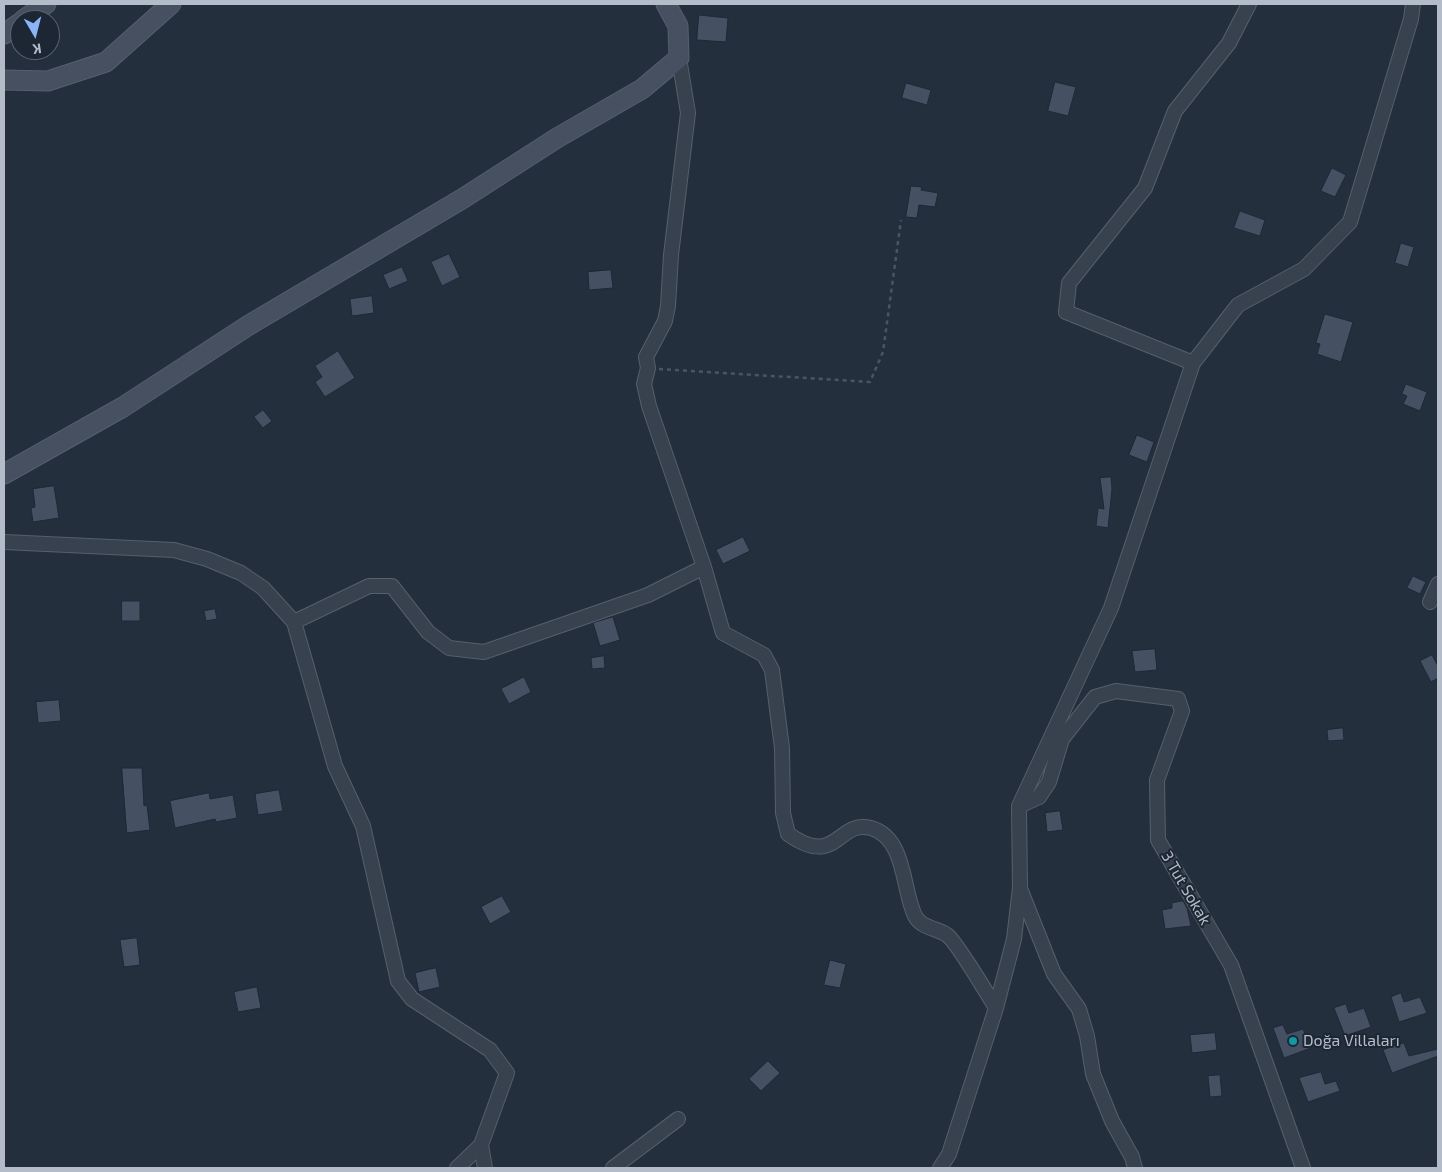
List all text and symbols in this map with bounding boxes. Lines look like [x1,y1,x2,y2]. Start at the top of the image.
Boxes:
north arrow [10,10,60,60]
text: K [31,40,43,58]
street label: 3 Tut Sokak [1157,848,1215,928]
place label: Doğa Villaları [1303,1031,1400,1051]
marker: Doğa Villaları [1287,1035,1299,1047]

